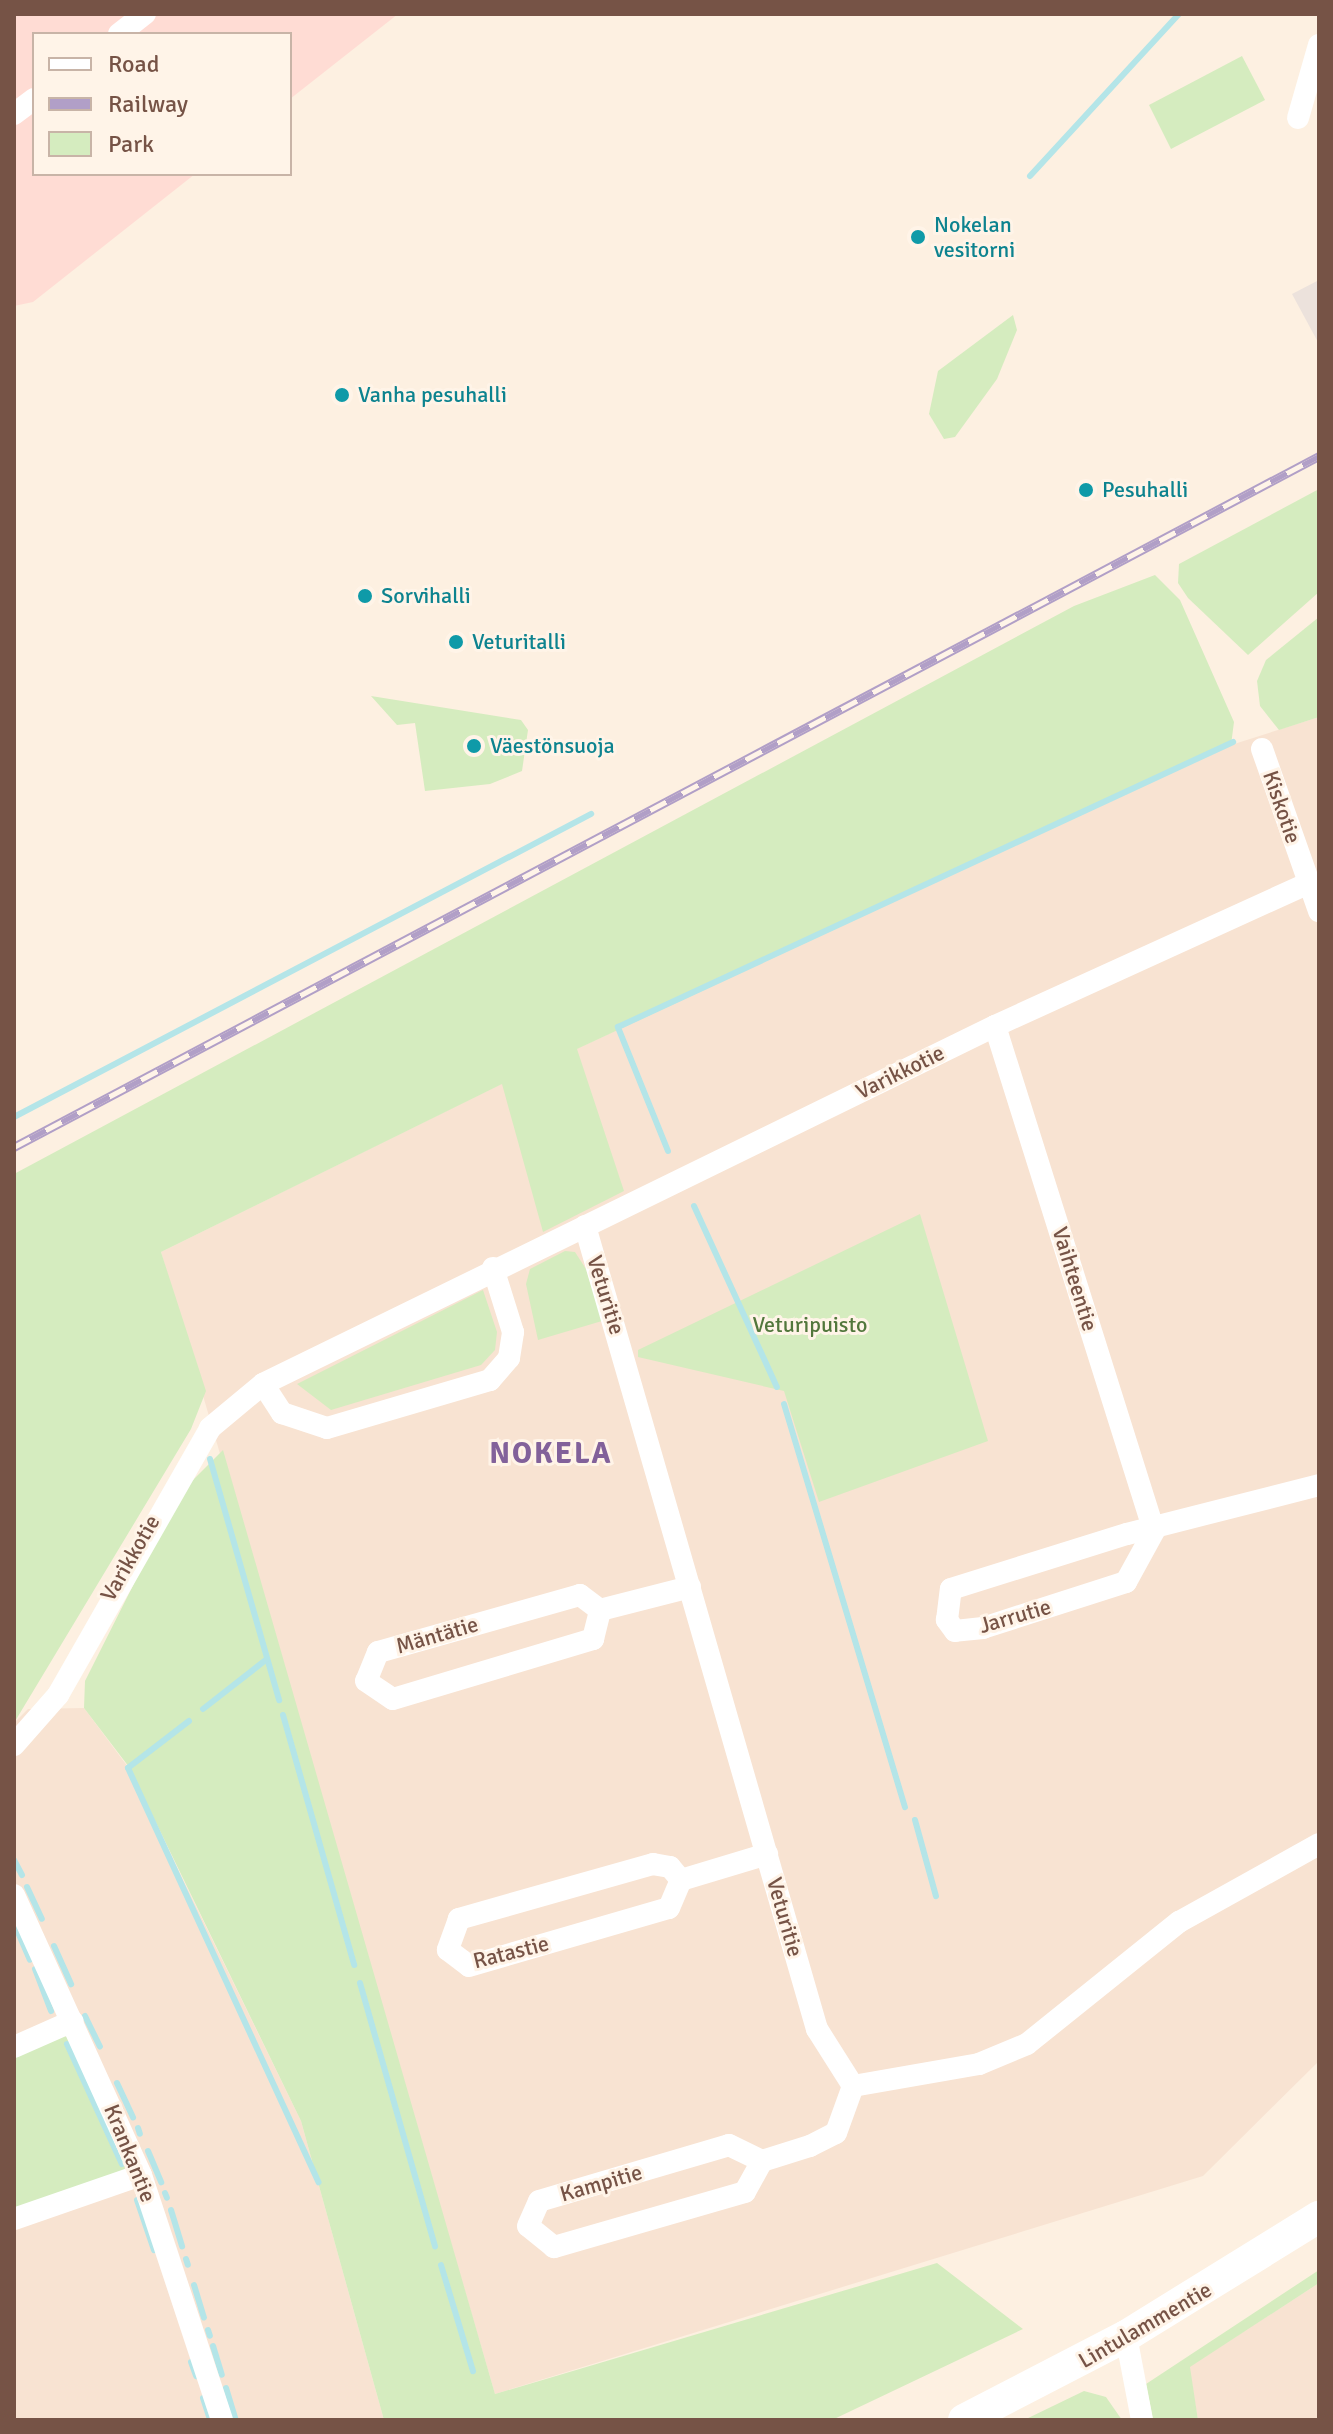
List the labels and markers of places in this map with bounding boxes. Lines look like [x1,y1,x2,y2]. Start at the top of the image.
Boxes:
place label: Nokelan vesitorni [934,211,1015,262]
marker: Nokelan vesitorni [909,228,927,246]
place label: Vanha pesuhalli [358,382,507,408]
marker: Vanha pesuhalli [333,386,351,404]
place label: Pesuhalli [1102,477,1188,503]
marker: Pesuhalli [1077,481,1095,499]
place label: Sorvihalli [381,583,471,609]
marker: Sorvihalli [356,587,374,605]
place label: Veturitalli [472,629,566,655]
marker: Veturitalli [447,633,465,651]
place label: Väestönsuoja [490,733,615,759]
marker: Väestönsuoja [465,737,483,755]

